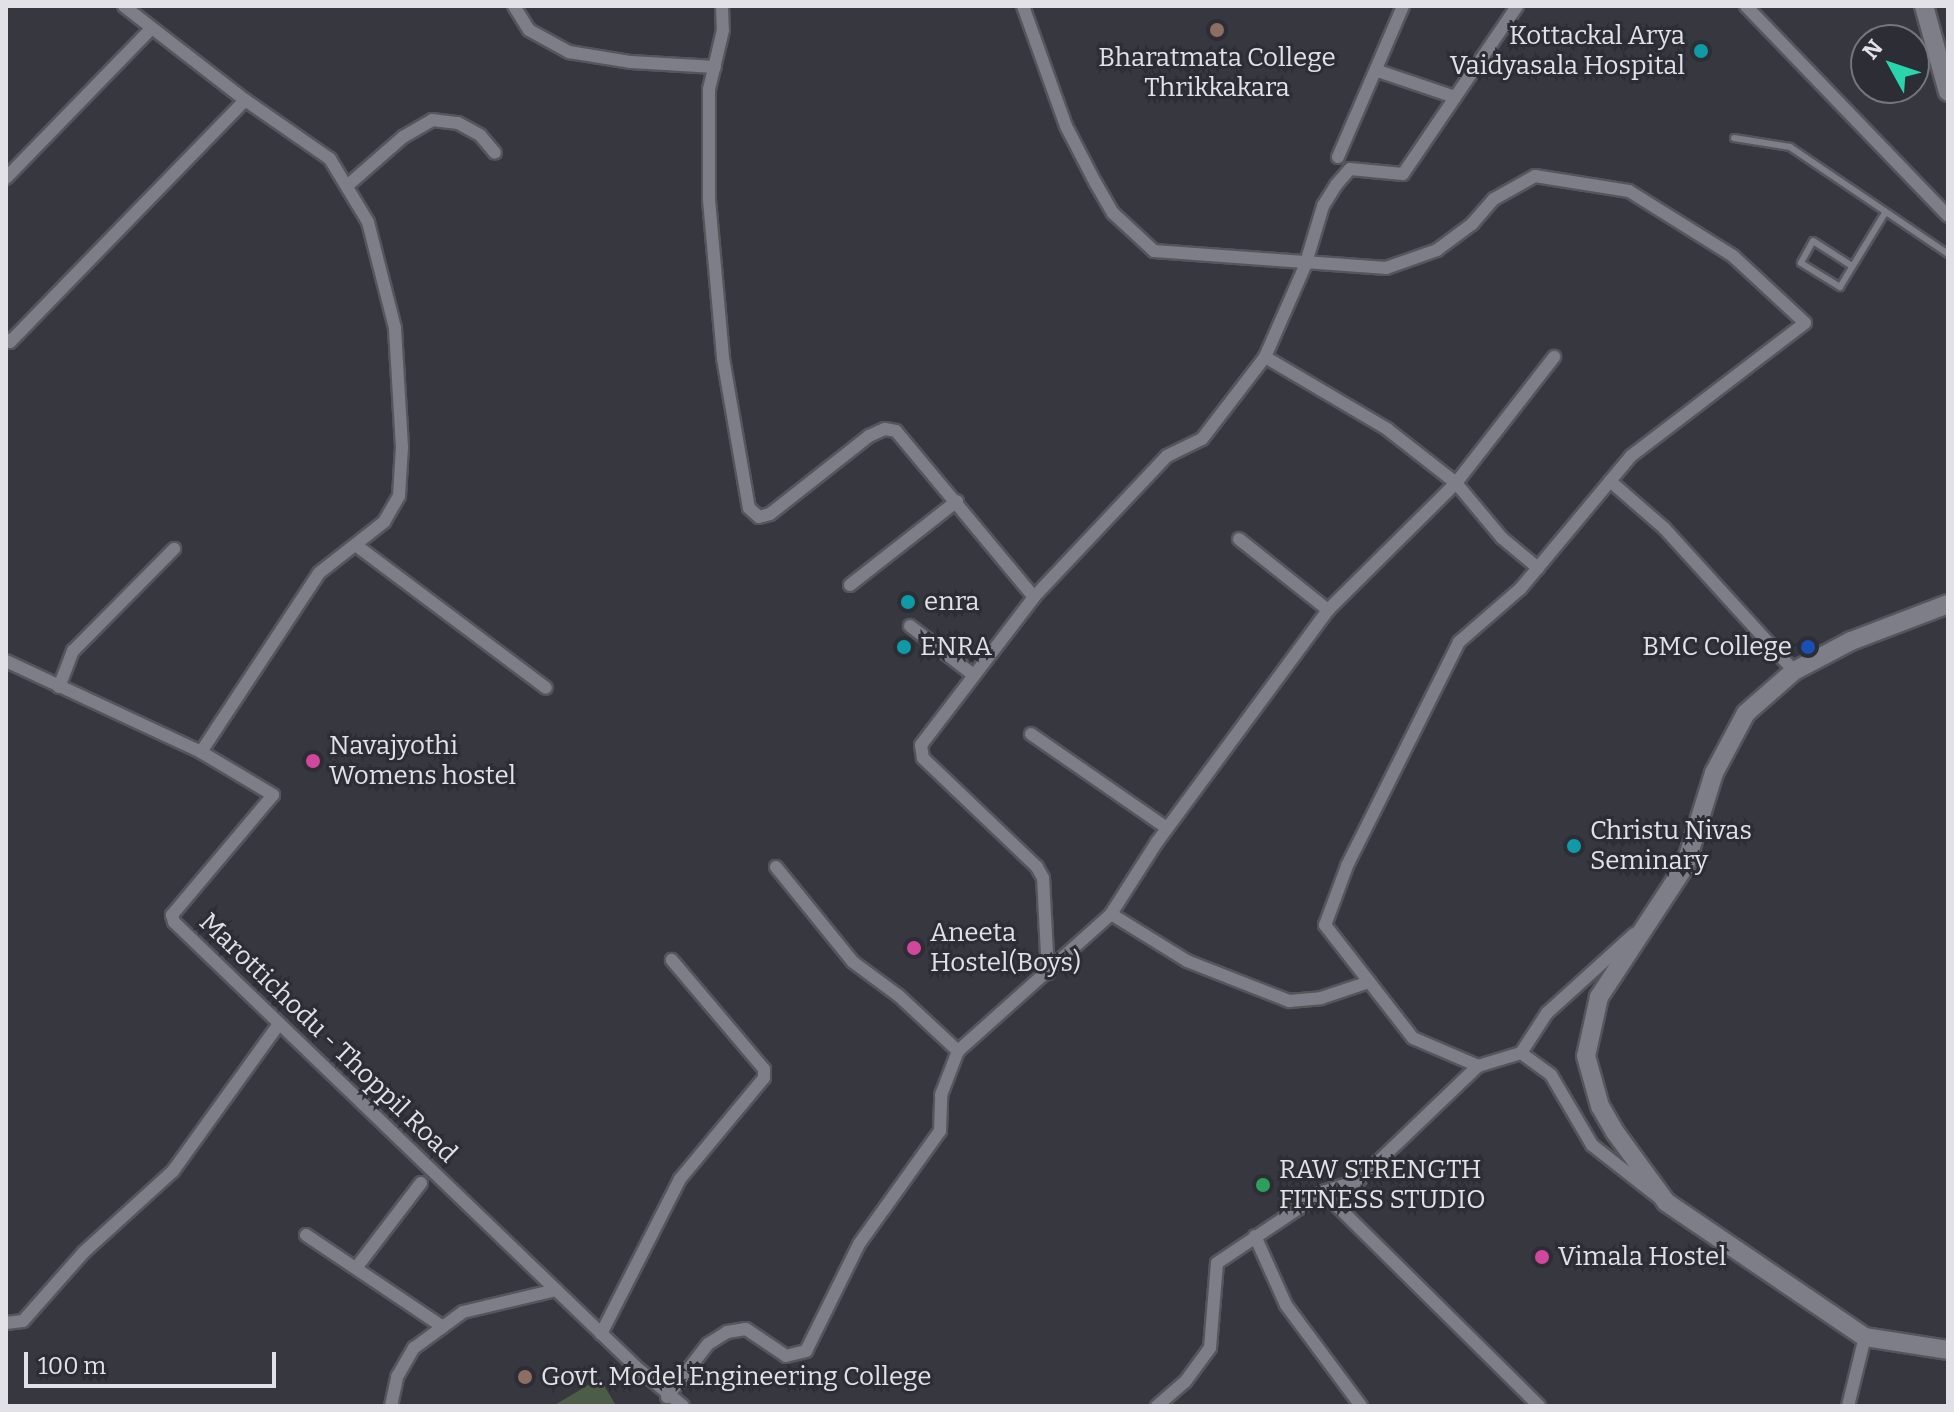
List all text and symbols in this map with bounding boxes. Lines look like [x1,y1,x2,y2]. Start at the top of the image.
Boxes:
place label: Kottackal Arya Vaidyasala Hospital [1450,20,1685,82]
marker: Bharatmata College Thrikkakara [1208,21,1226,39]
north arrow [1850,24,1930,104]
text: N [1857,34,1889,65]
place label: Bharatmata College Thrikkakara [1098,42,1336,104]
marker: Kottackal Arya Vaidyasala Hospital [1692,42,1710,60]
place label: enra [924,586,980,618]
marker: enra [899,593,917,611]
place label: ENRA [920,631,992,663]
place label: BMC College [1642,631,1792,663]
marker: ENRA [895,638,913,656]
marker: BMC College [1799,638,1817,656]
place label: Navajyothi Womens hostel [329,730,516,792]
marker: Navajyothi Womens hostel [304,752,322,770]
place label: Christu Nivas Seminary [1590,815,1752,876]
marker: Christu Nivas Seminary [1565,837,1583,855]
street label: Marottichodu - Thoppil Road [193,907,463,1169]
place label: Aneeta Hostel(Boys) [930,917,1081,978]
marker: Aneeta Hostel(Boys) [905,939,923,957]
place label: RAW STRENGTH FITNESS STUDIO [1279,1154,1486,1216]
marker: RAW STRENGTH FITNESS STUDIO [1254,1176,1272,1194]
place label: Vimala Hostel [1558,1241,1727,1273]
marker: Vimala Hostel [1533,1248,1551,1266]
scale bar [28,1336,280,1386]
text: 100 m [38,1352,106,1380]
place label: Govt. Model Engineering College [541,1361,932,1393]
marker: Govt. Model Engineering College [516,1368,534,1386]

